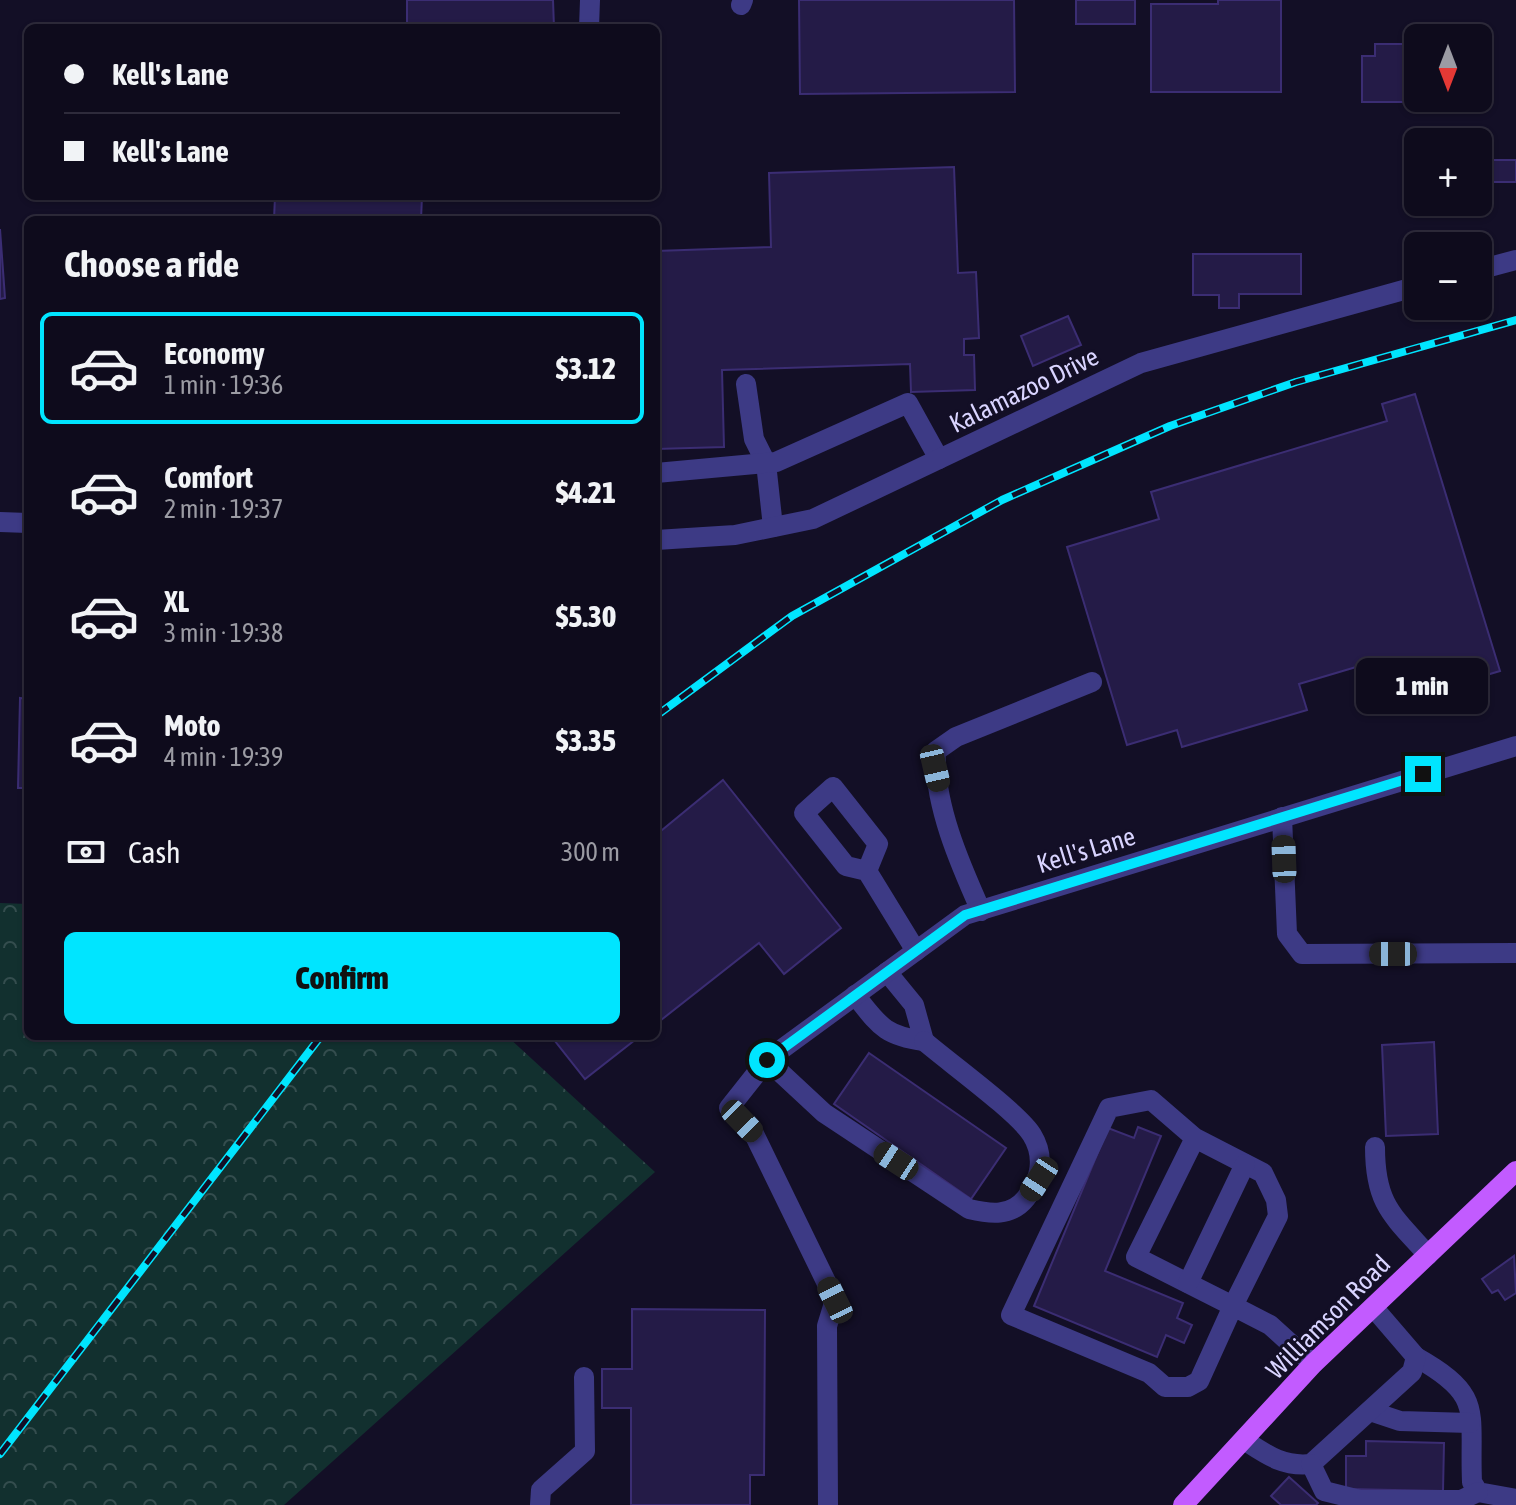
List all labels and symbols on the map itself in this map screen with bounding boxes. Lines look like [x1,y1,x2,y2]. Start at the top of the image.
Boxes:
north arrow [1404,24,1492,112]
street label: Kalamazoo Drive [945,341,1103,439]
callout: 1 min [1357,658,1489,714]
car [918,742,952,794]
route end [1405,756,1441,792]
street label: Kell's Lane [1033,821,1139,879]
car [1271,835,1297,883]
car [1369,942,1417,966]
route start [749,1042,785,1078]
car [717,1095,767,1147]
car [869,1138,923,1184]
car [1016,1152,1062,1206]
street label: Williamson Road [1260,1249,1396,1385]
car [814,1273,856,1327]

